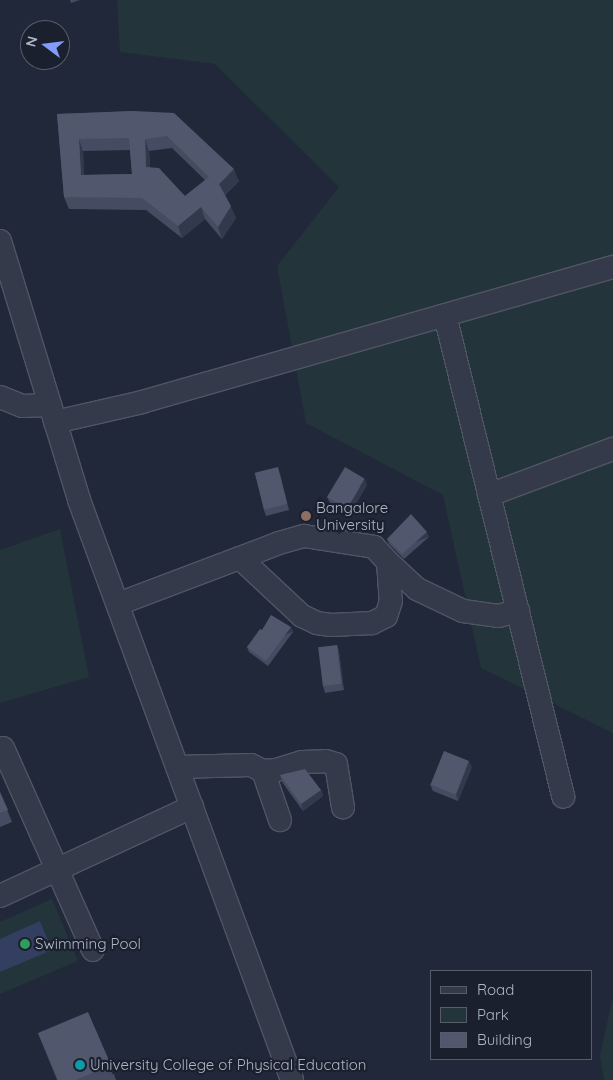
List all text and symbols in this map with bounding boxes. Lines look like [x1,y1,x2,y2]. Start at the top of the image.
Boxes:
north arrow [20,20,70,70]
text: N [21,34,42,49]
place label: Bangalore University [316,498,388,533]
marker: Bangalore University [300,510,312,522]
place label: Swimming Pool [35,935,141,953]
marker: Swimming Pool [19,938,31,950]
legend [430,970,593,1060]
text: Road [477,980,514,999]
text: Park [477,1005,509,1024]
text: Building [477,1030,532,1049]
place label: University College of Physical Education [90,1056,366,1074]
marker: University College of Physical Education [74,1059,86,1071]

